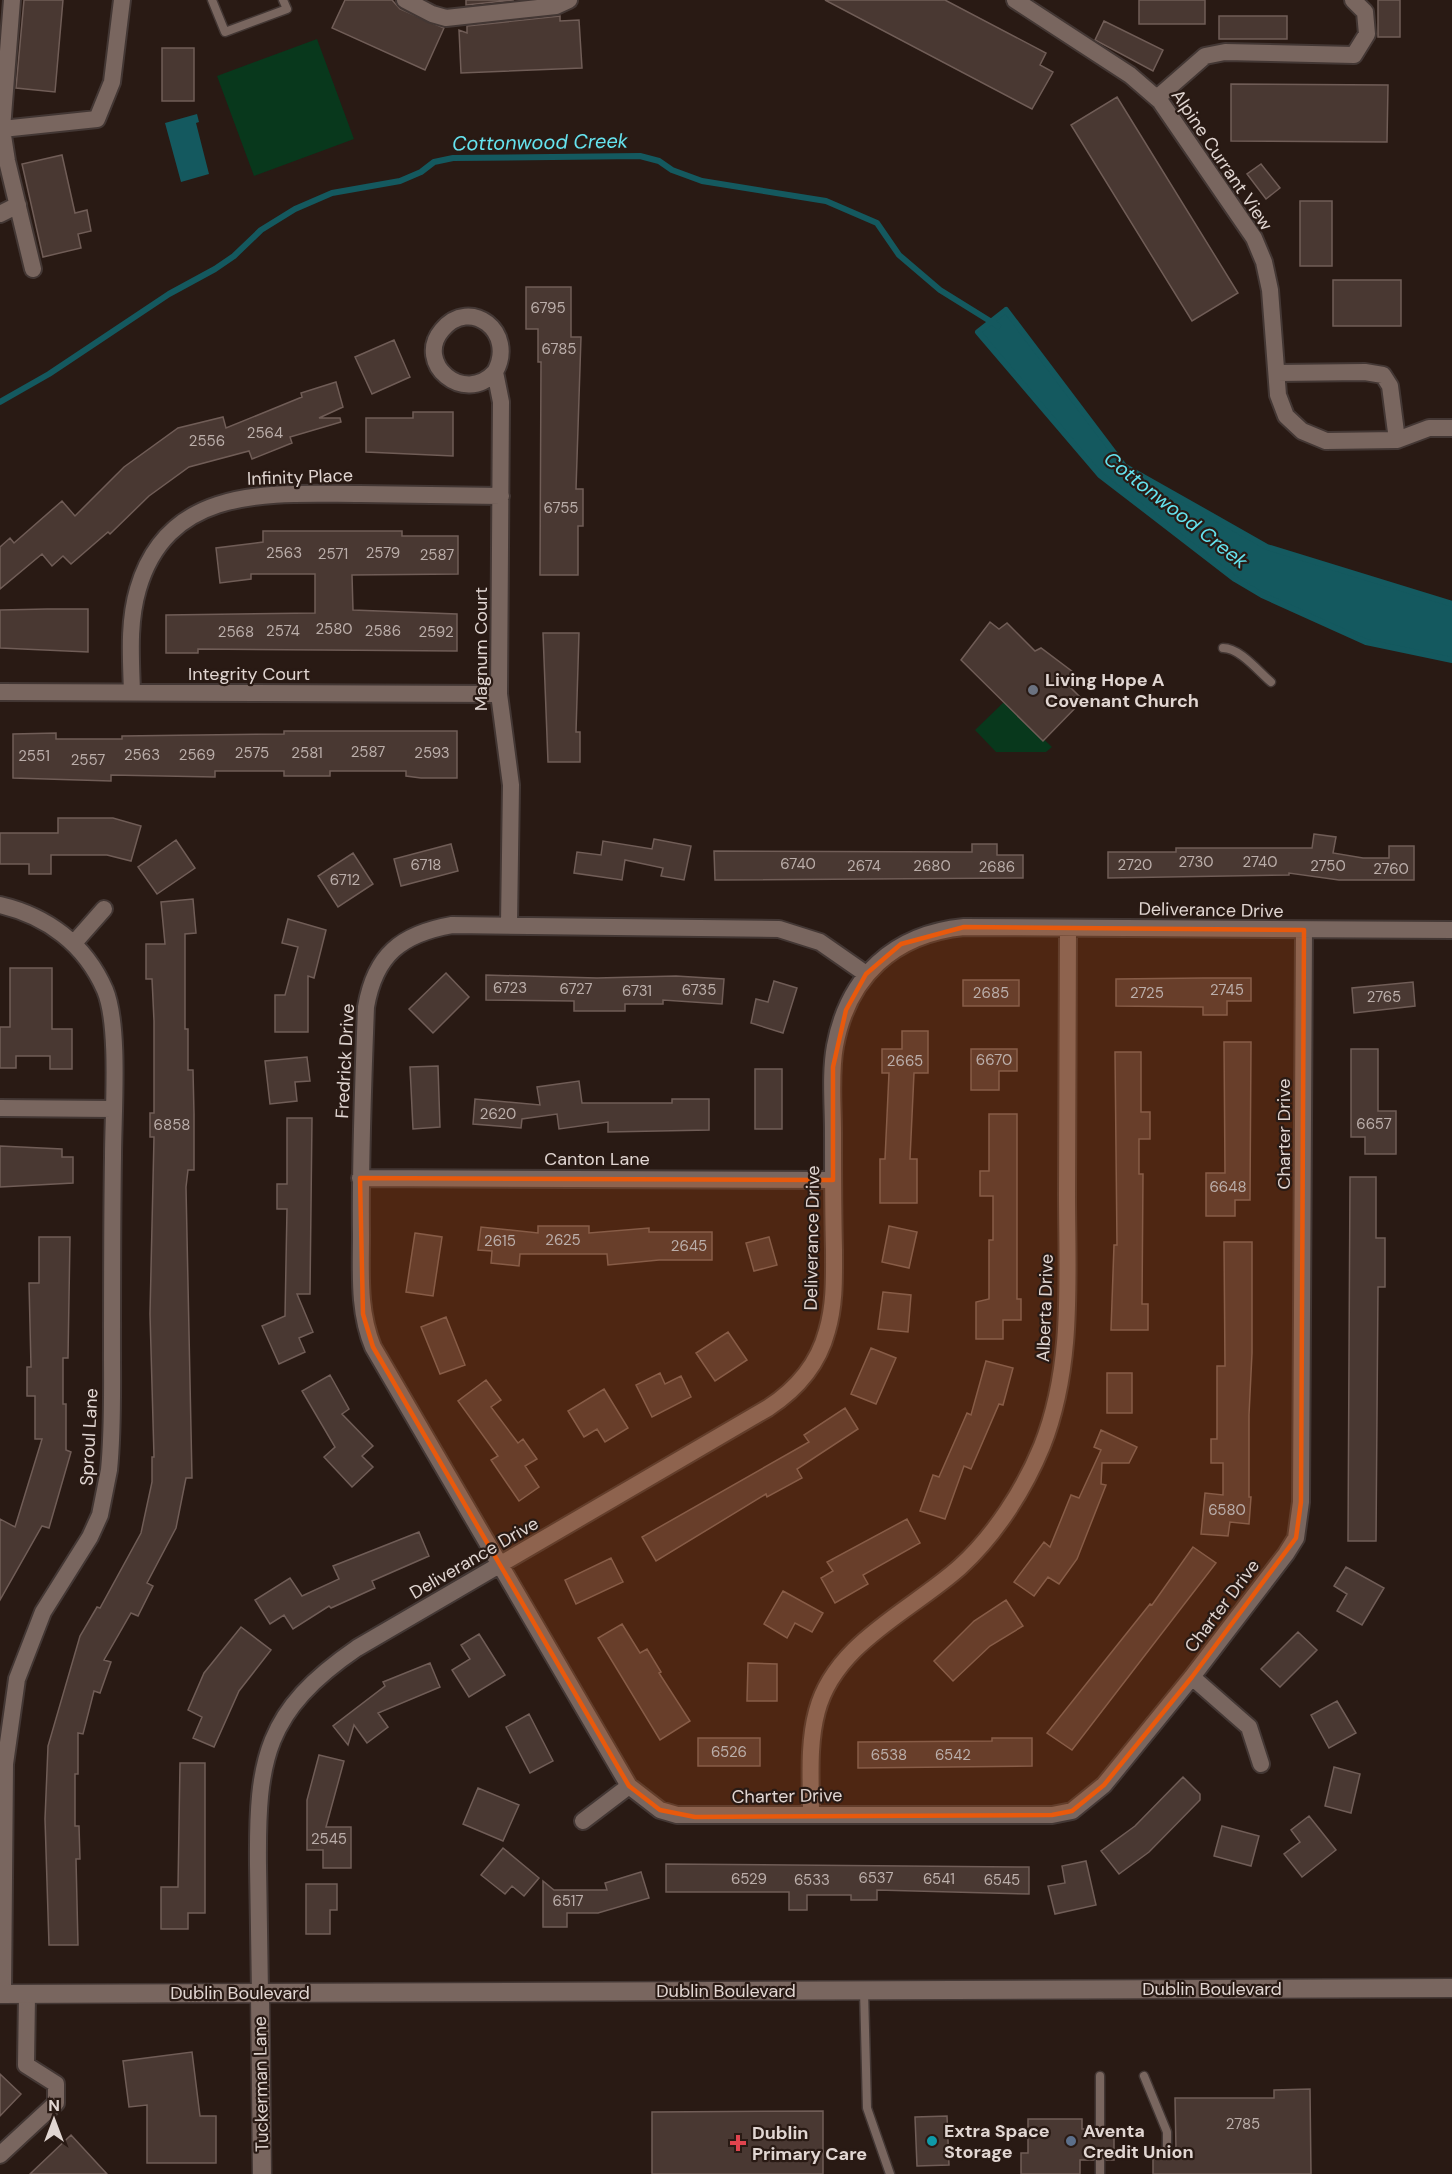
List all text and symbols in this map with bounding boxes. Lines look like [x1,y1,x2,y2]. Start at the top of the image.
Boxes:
street label: Alpine Currant View [1166,85,1278,235]
water label: Cottonwood Creek [452,127,629,157]
house number: 6795 [530,298,566,318]
house number: 6785 [541,339,577,359]
house number: 2564 [247,423,283,443]
house number: 2556 [189,431,225,451]
water label: Cottonwood Creek [1099,446,1254,575]
street label: Infinity Place [247,463,353,491]
house number: 6755 [544,498,578,518]
house number: 2563 [266,543,302,563]
house number: 2579 [366,543,400,563]
house number: 2571 [318,544,348,564]
house number: 2587 [420,545,454,565]
street label: Magnum Court [469,587,493,711]
house number: 2580 [315,619,353,639]
house number: 2574 [266,621,300,641]
house number: 2586 [365,621,401,641]
house number: 2568 [218,622,254,642]
house number: 2592 [418,622,454,642]
street label: Integrity Court [188,662,310,686]
place label: Living Hope A Covenant Church [1045,668,1199,713]
marker: Living Hope A Covenant Church [1026,683,1040,697]
house number: 2587 [351,742,385,762]
house number: 2575 [235,743,269,763]
house number: 2581 [291,743,323,763]
house number: 2593 [414,743,450,763]
house number: 2563 [124,745,160,765]
house number: 2569 [179,745,215,765]
house number: 2551 [18,746,50,766]
house number: 2557 [71,750,105,770]
house number: 2730 [1178,852,1214,872]
house number: 2740 [1243,852,1277,872]
house number: 6740 [780,854,816,874]
house number: 6718 [411,855,441,875]
house number: 2720 [1118,855,1152,875]
house number: 2674 [847,856,881,876]
house number: 2680 [913,856,951,876]
house number: 2750 [1310,856,1346,876]
house number: 2686 [979,857,1015,877]
house number: 2760 [1373,859,1409,879]
house number: 6712 [330,870,360,890]
street label: Deliverance Drive [1138,897,1284,923]
house number: 6723 [493,978,527,998]
house number: 6727 [559,979,593,999]
house number: 6735 [682,980,716,1000]
house number: 2745 [1210,980,1244,1000]
house number: 6731 [622,981,652,1001]
house number: 2685 [973,983,1009,1003]
house number: 2725 [1130,983,1164,1003]
house number: 2765 [1367,987,1401,1007]
street label: Fredrick Drive [330,1003,360,1119]
house number: 6670 [976,1050,1012,1070]
house number: 2665 [887,1051,923,1071]
street label: Charter Drive [1272,1079,1296,1189]
house number: 2620 [480,1104,516,1124]
house number: 6657 [1356,1114,1392,1134]
house number: 6858 [154,1115,190,1135]
street label: Canton Lane [544,1147,650,1171]
street label: Deliverance Drive [799,1165,825,1311]
house number: 6648 [1209,1177,1247,1197]
house number: 2625 [545,1230,581,1250]
house number: 2615 [484,1231,516,1251]
house number: 2645 [671,1236,707,1256]
street label: Alberta Drive [1031,1253,1059,1363]
street label: Sproul Lane [74,1388,104,1486]
house number: 6580 [1208,1500,1246,1520]
street label: Deliverance Drive [405,1511,543,1605]
street label: Charter Drive [1179,1555,1265,1657]
house number: 6526 [711,1742,747,1762]
house number: 6538 [871,1745,907,1765]
house number: 6542 [935,1745,971,1765]
street label: Charter Drive [731,1783,843,1809]
house number: 2545 [311,1829,347,1849]
house number: 6537 [859,1868,893,1888]
house number: 6529 [731,1869,767,1889]
house number: 6541 [923,1869,955,1889]
house number: 6533 [794,1870,830,1890]
house number: 6545 [984,1870,1020,1890]
house number: 6517 [553,1891,583,1911]
street label: Dublin Boulevard [1142,1977,1282,2001]
street label: Dublin Boulevard [656,1979,796,2003]
street label: Dublin Boulevard [170,1981,310,2005]
street label: Tuckerman Lane [248,2016,274,2152]
north arrow [24,2090,84,2150]
text: N [48,2095,60,2116]
house number: 2785 [1226,2114,1260,2134]
place label: Extra Space Storage [944,2119,1050,2164]
place label: Aventa Credit Union [1083,2119,1194,2164]
place label: Dublin Primary Care [752,2121,867,2166]
marker: Dublin Primary Care [729,2134,747,2152]
marker: Extra Space Storage [925,2134,939,2148]
marker: Aventa Credit Union [1064,2134,1078,2148]

